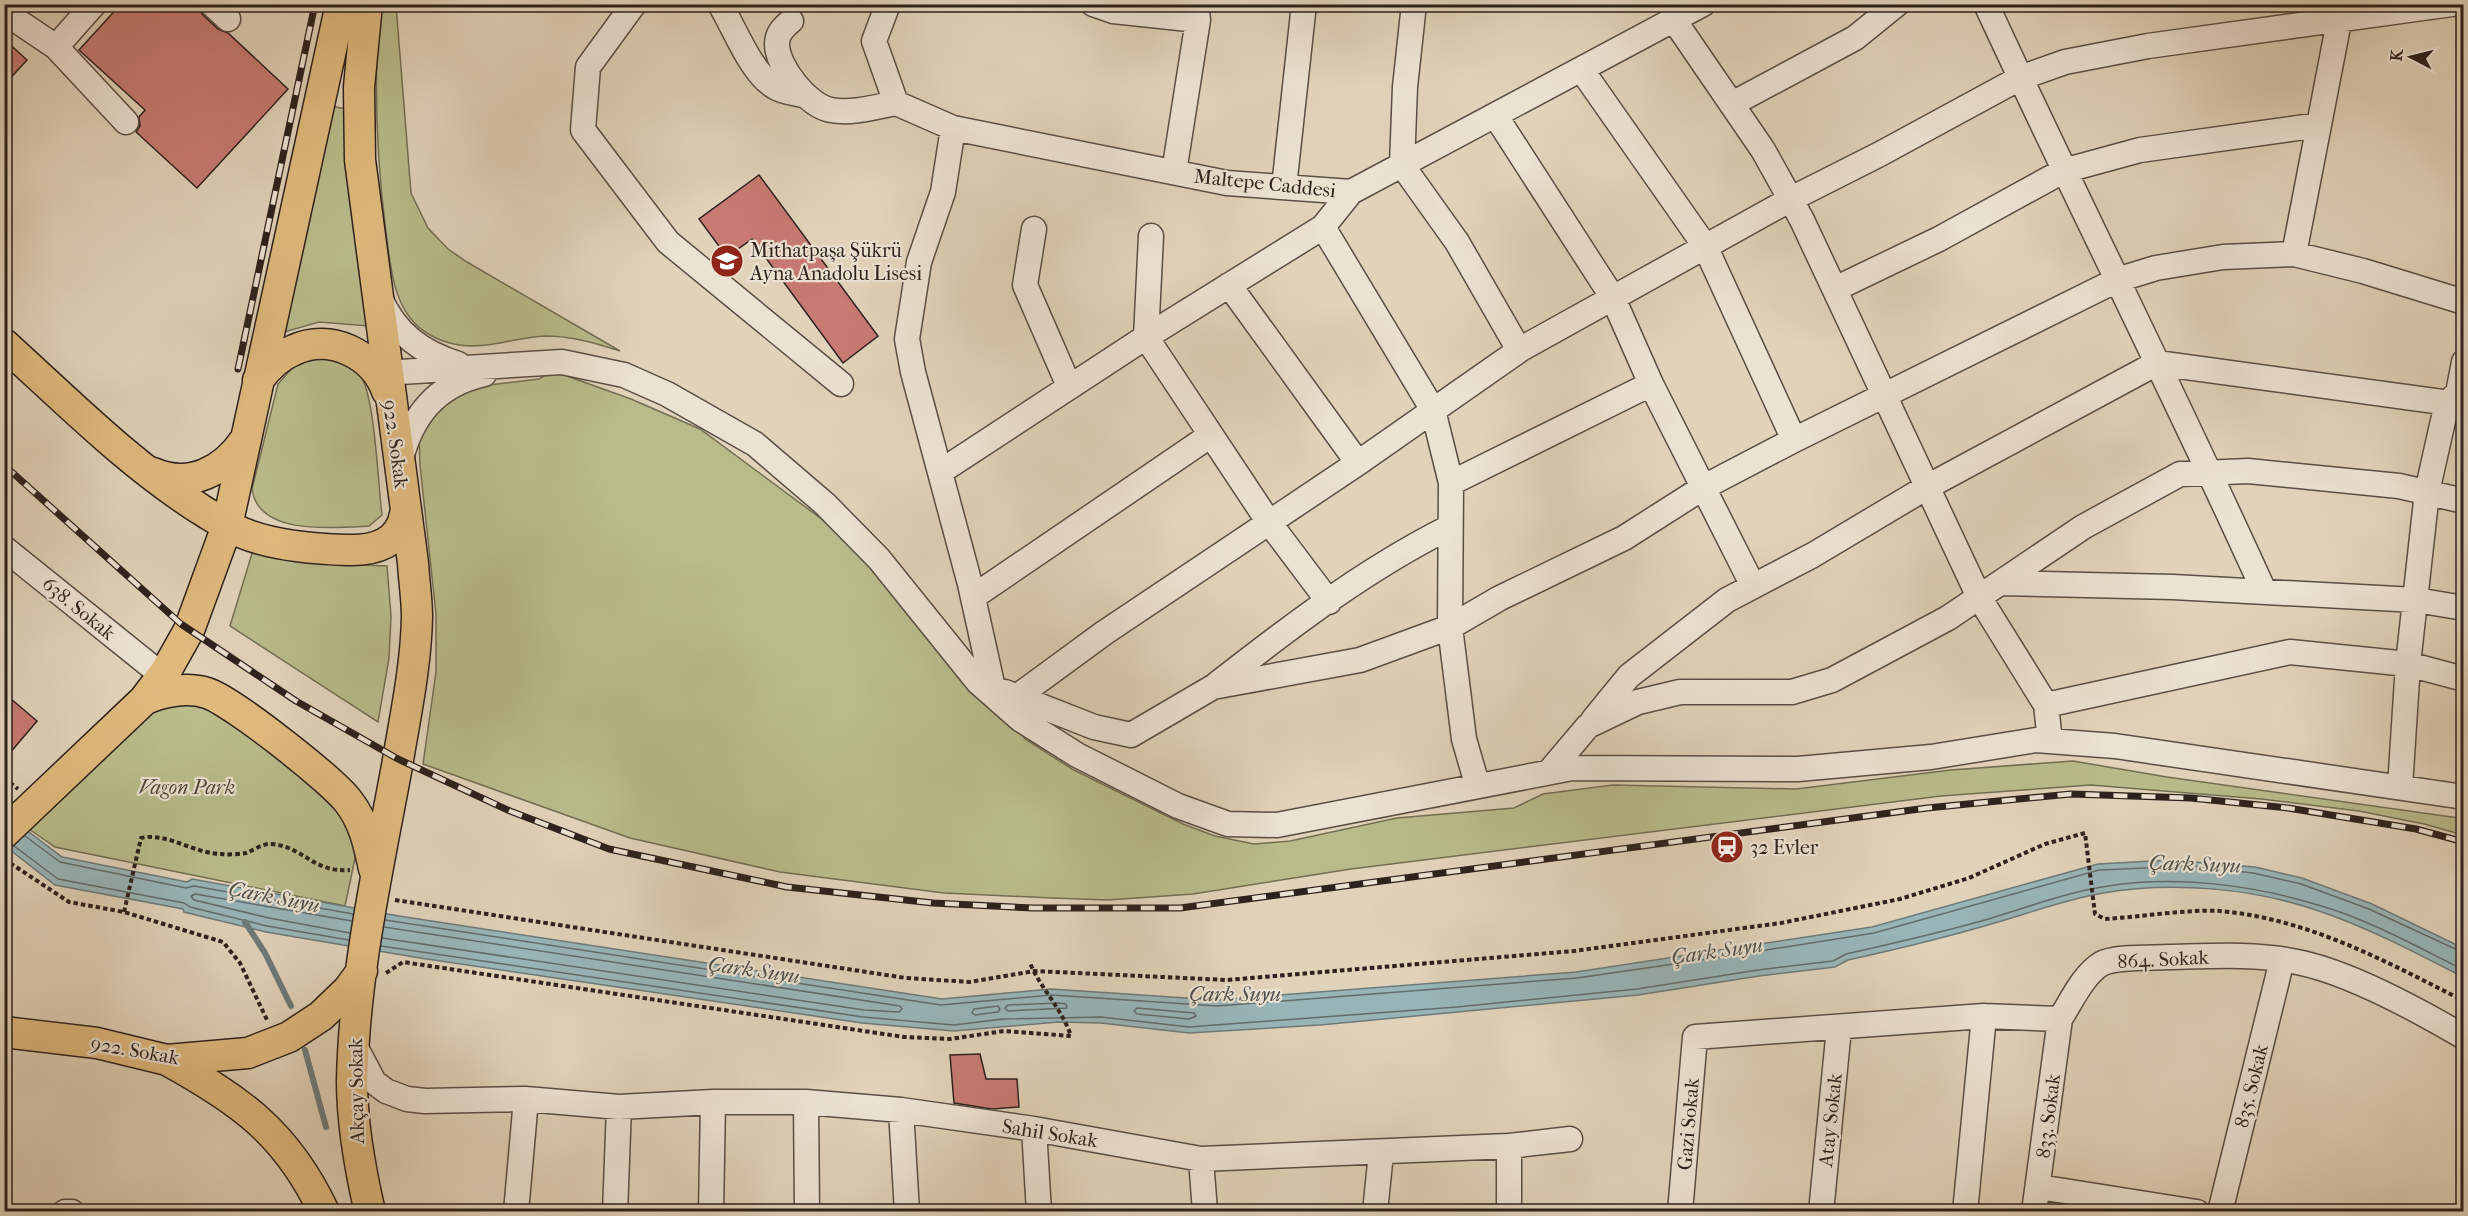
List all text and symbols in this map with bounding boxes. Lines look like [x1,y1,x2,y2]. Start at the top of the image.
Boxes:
north arrow [2381,27,2441,87]
text: K [2386,47,2407,62]
street label: Maltepe Caddesi [1193,165,1337,202]
place label: Mithatpaşa Şükrü Ayna Anadolu Lisesi [749,239,922,285]
school or university icon: Mithatpaşa Şükrü Ayna Anadolu Lisesi [709,243,745,279]
street label: 922. Sokak [378,398,413,491]
street label: 638. Sokak [38,572,120,645]
park label: Vagon Park [139,776,235,799]
station icon: 32 Evler [1709,829,1745,865]
place label: 32 Evler [1750,836,1819,859]
water label: Çark Suyu [2148,850,2242,878]
water label: Çark Suyu [226,876,322,918]
water label: Çark Suyu [1670,933,1764,969]
street label: 864. Sokak [2117,946,2210,973]
water label: Çark Suyu [707,952,801,988]
water label: Çark Suyu [1189,982,1281,1006]
street label: 922. Sokak [89,1031,182,1070]
street label: Akçay Sokak [344,1037,369,1145]
street label: 835. Sokak [2230,1041,2273,1130]
street label: Atay Sokak [1814,1071,1847,1169]
street label: 833. Sokak [2032,1072,2065,1160]
street label: Gazi Sokak [1673,1076,1704,1171]
street label: Sahil Sokak [1000,1115,1100,1153]

